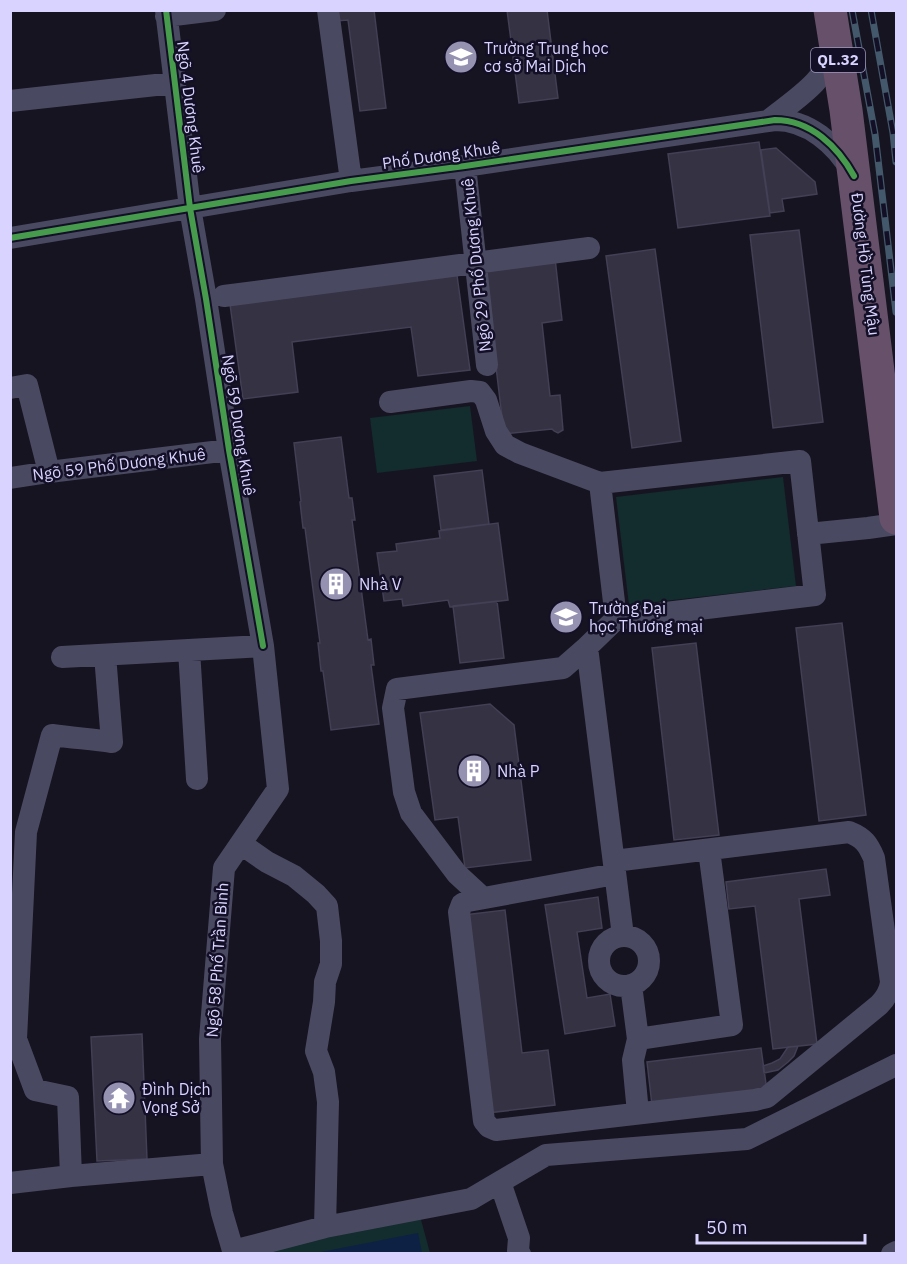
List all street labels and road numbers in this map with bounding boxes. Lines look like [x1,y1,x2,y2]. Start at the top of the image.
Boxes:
street label: Ngõ 4 Dương Khuê [173,40,209,174]
road number: QL.32 [811,48,865,72]
street label: Phố Dương Khuê [381,137,501,173]
street label: Ngõ 29 Phố Dương Khuê [457,177,495,353]
street label: Đường Hồ Tùng Mậu [847,192,885,336]
street label: Ngõ 59 Dương Khuê [218,353,260,497]
street label: Ngõ 59 Phố Dương Khuê [31,443,207,485]
street label: Ngõ 58 Phố Trần Bình [202,882,232,1038]

